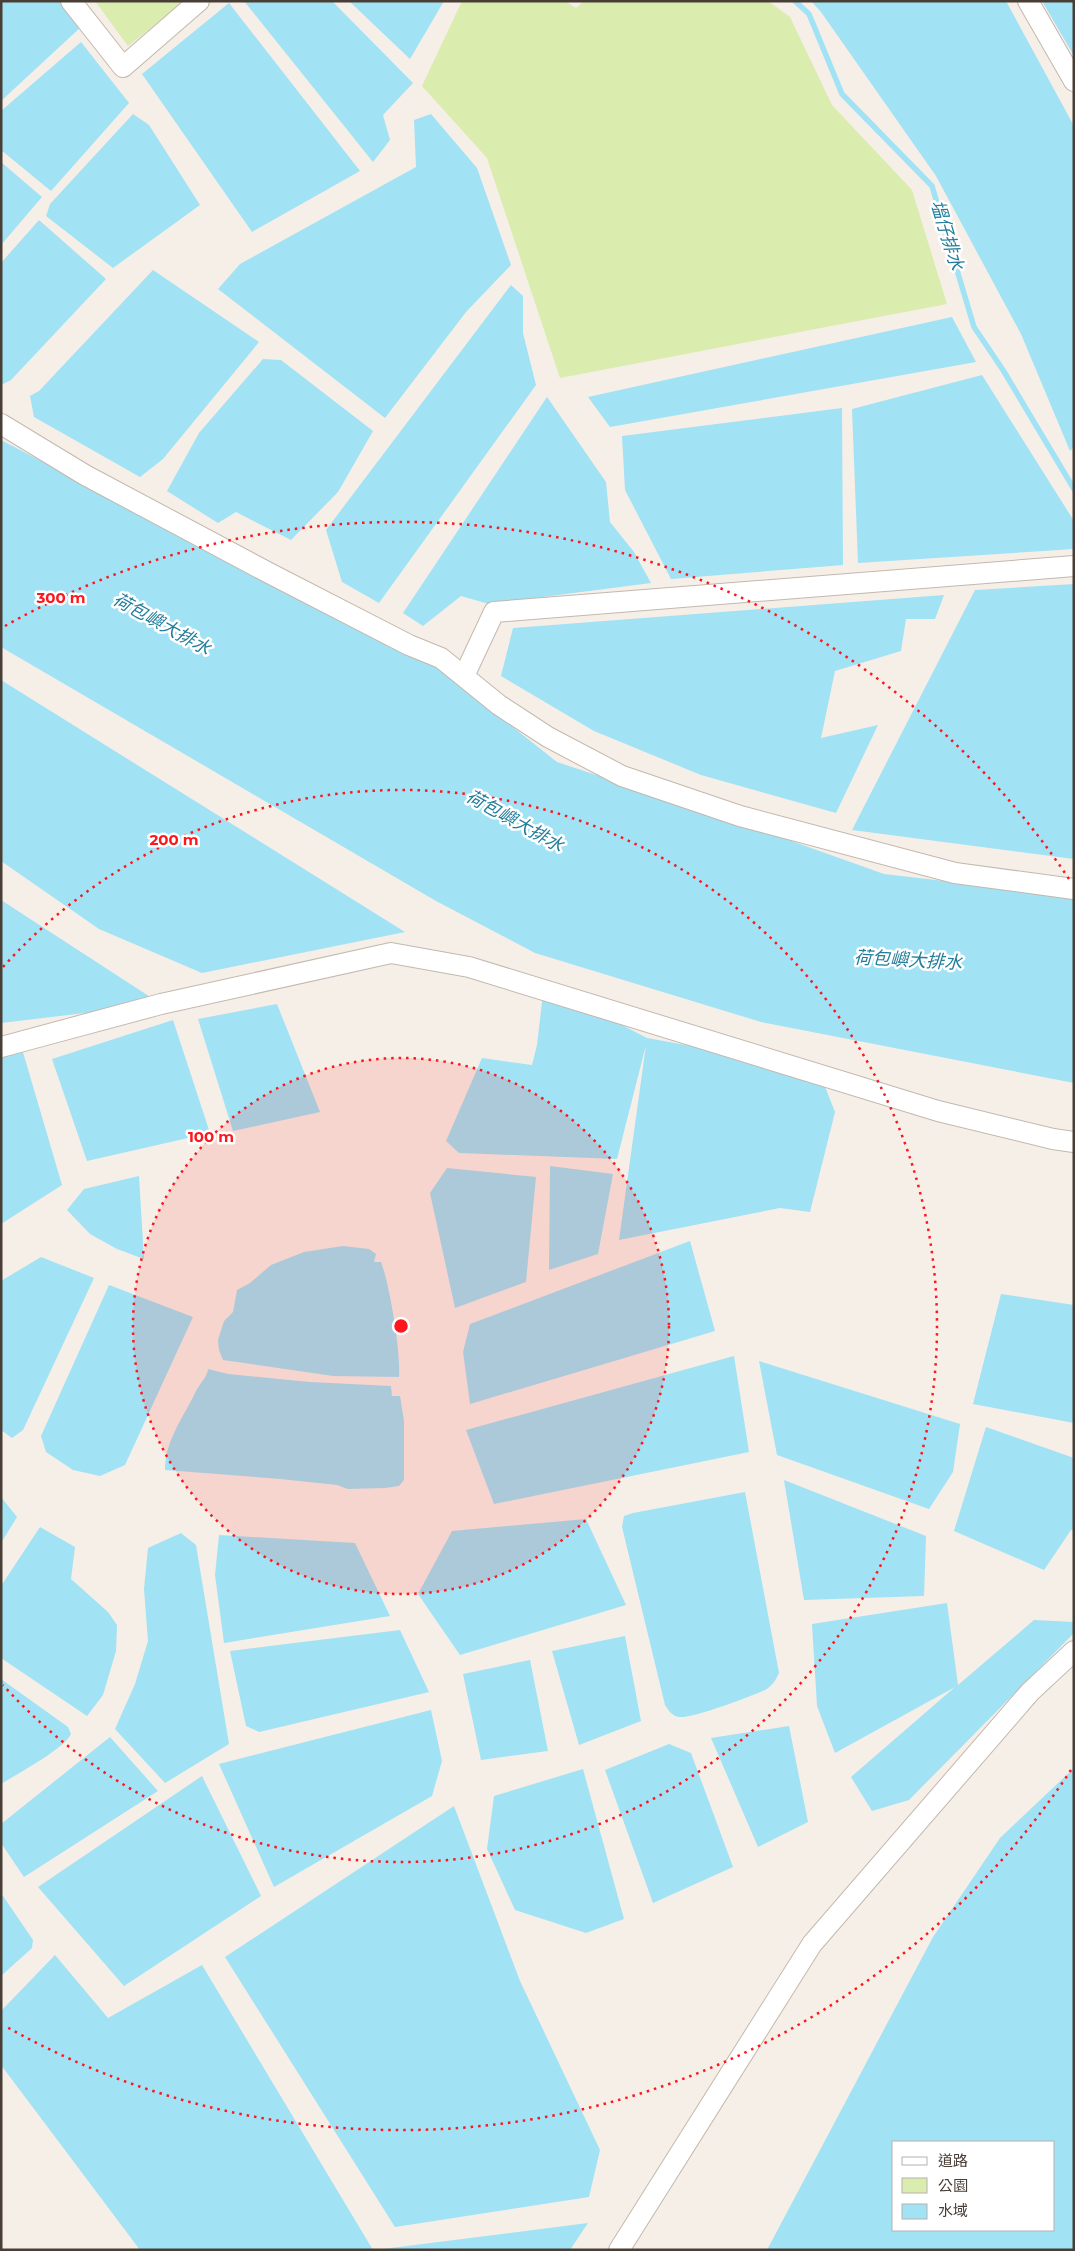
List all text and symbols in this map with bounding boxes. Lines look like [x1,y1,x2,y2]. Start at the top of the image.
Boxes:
water label: 塭仔排水 [926,197,968,274]
text: 300 m [35,588,86,607]
water label: 荷包嶼大排水 [109,588,215,660]
water label: 荷包嶼大排水 [462,785,568,857]
text: 200 m [149,830,199,849]
water label: 荷包嶼大排水 [853,946,963,974]
text: 100 m [188,1127,234,1146]
centre of rings [392,1317,410,1335]
legend [892,2141,1055,2231]
text: 道路 [938,2151,968,2170]
text: 公園 [938,2176,968,2195]
text: 水域 [938,2201,968,2220]

